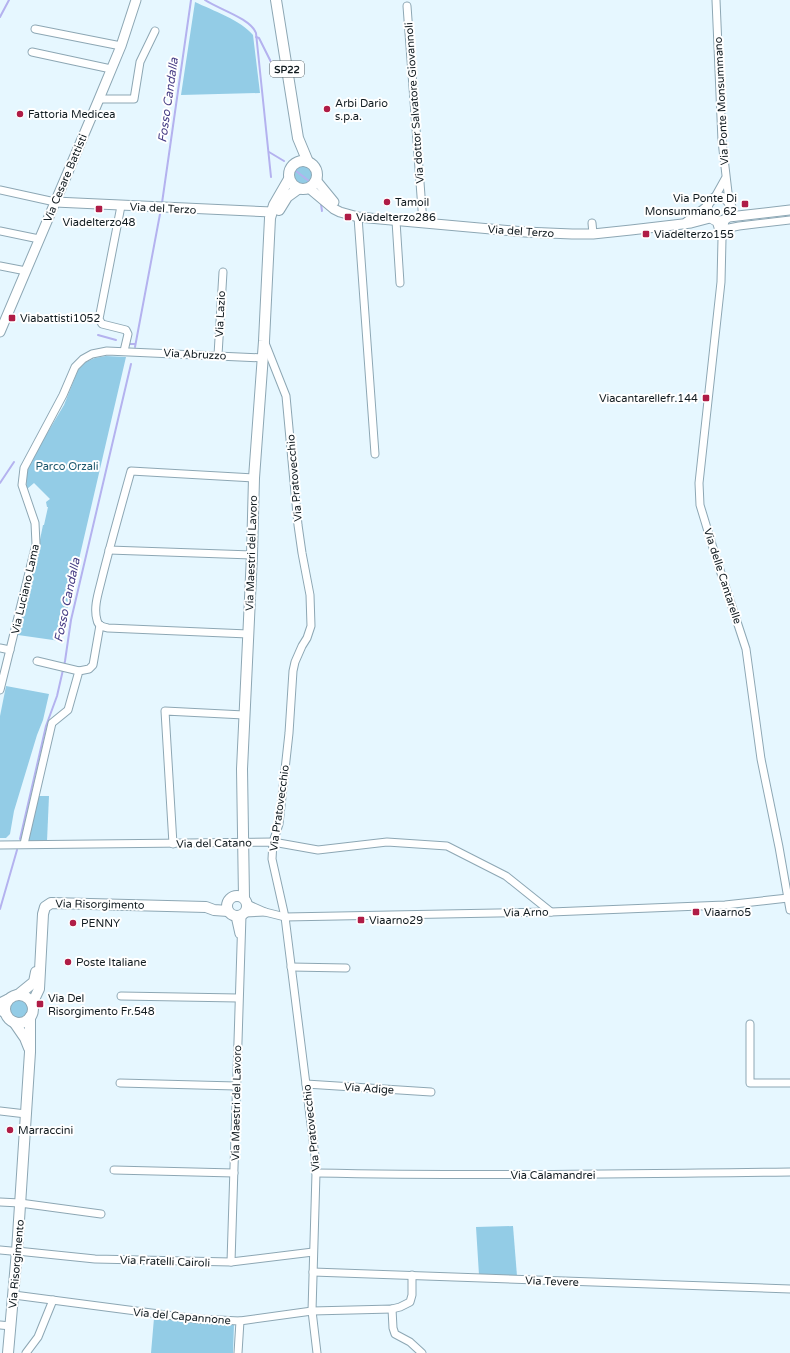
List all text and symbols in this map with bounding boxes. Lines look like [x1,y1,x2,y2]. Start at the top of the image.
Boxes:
street label: Via dottor Salvatore Giovannoli [402,22,427,184]
street label: Via Ponte Monsummano [712,36,731,166]
water label: Fosso Candalla [155,56,181,143]
road number: SP22 [270,61,304,77]
place label: Arbi Dario s.p.a. [335,97,388,123]
marker: Arbi Dario s.p.a. [322,104,332,114]
place label: Fattoria Medicea [28,108,116,121]
marker: Fattoria Medicea [15,109,25,119]
street label: Via Cesare Battisti [41,132,90,224]
place label: Via Ponte Di Monsummano 62 [645,192,737,218]
place label: Tamoil [395,196,429,209]
marker: Tamoil [382,197,392,207]
marker: Via Ponte Di Monsummano 62 [740,199,750,209]
street label: Via del Terzo [129,200,197,217]
marker: Viadelterzo48 [94,204,104,214]
place label: Viadelterzo286 [356,211,436,224]
marker: Viadelterzo286 [343,212,353,222]
place label: Viadelterzo48 [63,216,136,229]
street label: Via del Terzo [487,223,555,240]
place label: Viadelterzo155 [654,228,734,241]
marker: Viadelterzo155 [641,229,651,239]
street label: Via Lazio [213,290,228,338]
place label: Viabattisti1052 [20,312,100,325]
marker: Viabattisti1052 [7,313,17,323]
street label: Via Abruzzo [163,346,227,363]
place label: Viacantarellefr.144 [599,392,698,405]
marker: Viacantarellefr.144 [701,393,711,403]
street label: Via Pratovecchio [284,434,305,522]
park label: Parco Orzali [36,460,98,473]
street label: Via Maestri del Lavoro [243,495,260,611]
street label: Via delle Cantarelle [701,527,744,626]
street label: Via Luciano Lama [9,543,42,635]
water label: Fosso Candalla [51,556,83,643]
street label: Via Pratovecchio [267,764,292,852]
street label: Via del Catano [176,836,252,851]
street label: Via Risorgimento [55,897,145,912]
street label: Via Arno [503,906,549,919]
place label: Viaarno5 [704,906,751,919]
marker: Viaarno5 [691,907,701,917]
place label: Viaarno29 [369,914,423,927]
marker: Viaarno29 [356,915,366,925]
place label: PENNY [81,917,120,930]
marker: PENNY [68,918,78,928]
place label: Poste Italiane [76,956,146,969]
marker: Poste Italiane [63,957,73,967]
place label: Via Del Risorgimento Fr.548 [48,992,155,1018]
marker: Via Del Risorgimento Fr.548 [35,999,45,1009]
street label: Via Maestri del Lavoro [229,1045,244,1161]
street label: Via Adige [343,1080,394,1097]
street label: Via Pratovecchio [300,1084,323,1172]
place label: Marraccini [18,1124,73,1137]
marker: Marraccini [5,1125,15,1135]
street label: Via Calamandrei [511,1169,596,1182]
street label: Via Risorgimento [6,1219,27,1309]
street label: Via Fratelli Cairoli [120,1253,210,1270]
street label: Via Tevere [525,1274,579,1289]
street label: Via del Capannone [133,1306,231,1327]

